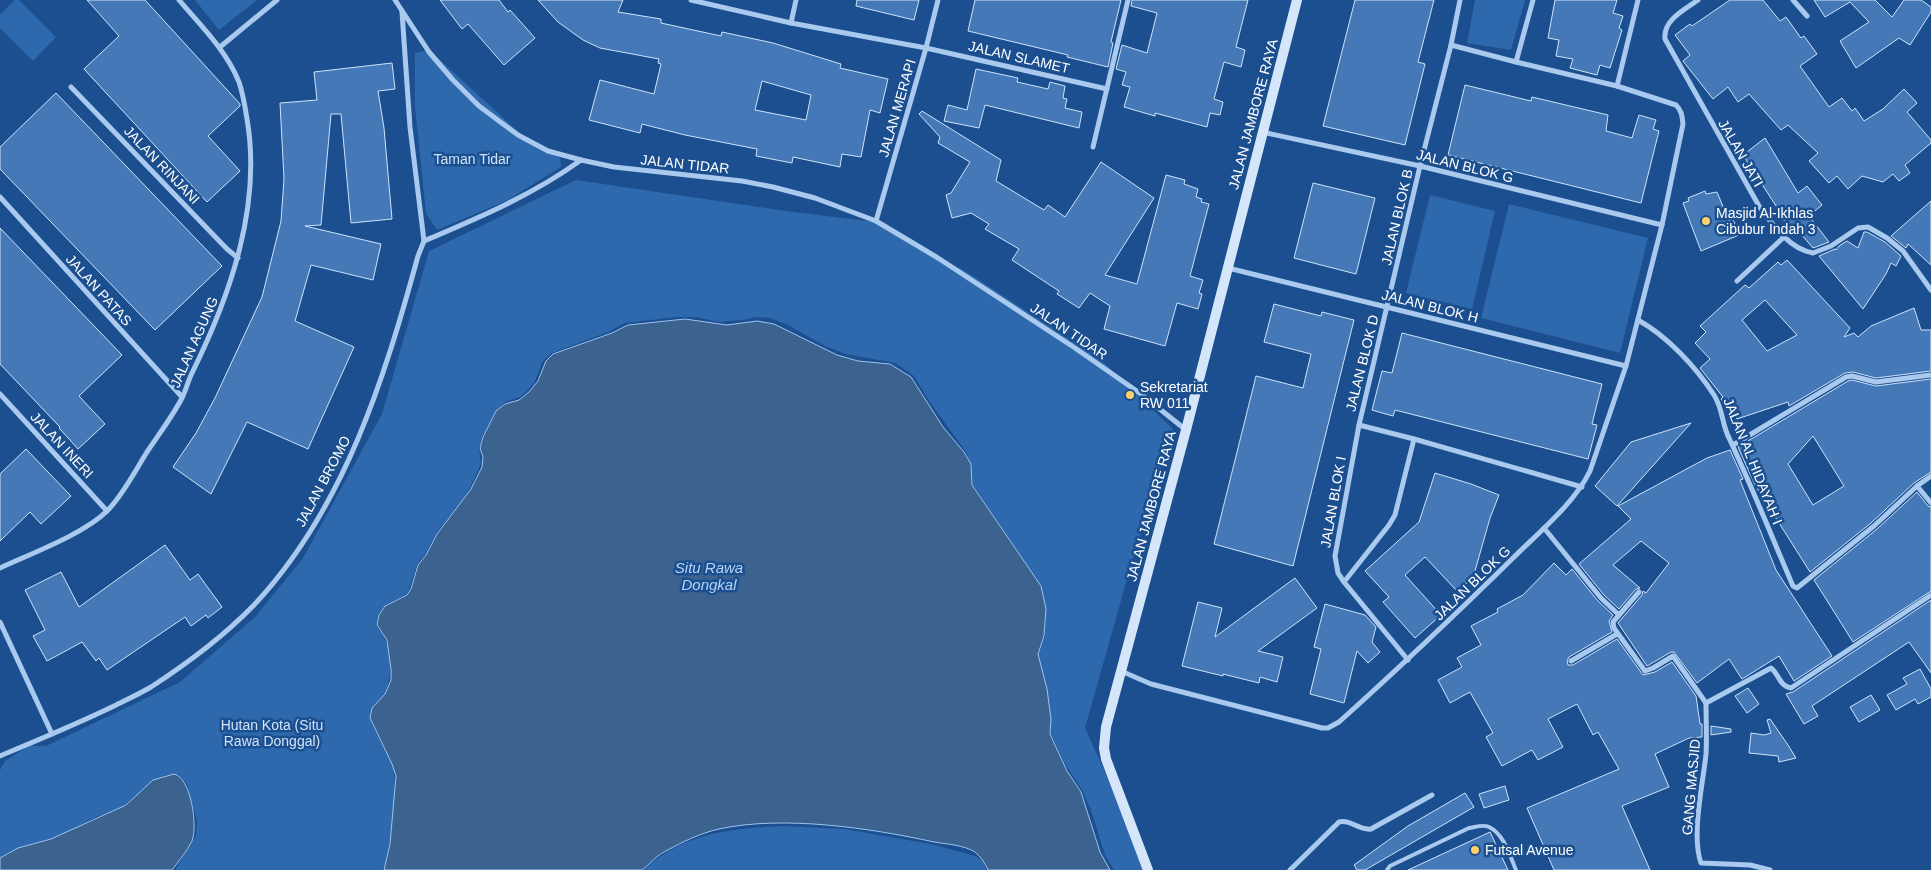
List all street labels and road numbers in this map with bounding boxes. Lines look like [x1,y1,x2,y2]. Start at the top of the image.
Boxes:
street label: JALAN JAMBORE RAYA [1225,36,1281,191]
street label: JALAN SLAMET [967,38,1072,77]
street label: JALAN MERAPI [875,57,919,159]
street label: JALAN JATI [1715,116,1767,190]
street label: JALAN RINJANI [121,123,203,207]
street label: JALAN BLOK G [1415,146,1515,186]
street label: JALAN TIDAR [640,151,730,177]
street label: JALAN BLOK B [1378,167,1416,267]
street label: JALAN PATAS [63,251,135,329]
street label: JALAN BLOK H [1380,286,1480,326]
street label: JALAN AGUNG [167,294,221,390]
street label: JALAN TIDAR [1028,299,1110,363]
street label: JALAN BLOK D [1342,313,1382,413]
street label: JALAN AL HIDAYAH I [1720,395,1786,527]
street label: JALAN INERI [27,409,97,481]
street label: JALAN JAMBORE RAYA [1123,428,1179,583]
street label: JALAN BROMO [292,433,354,529]
street label: JALAN BLOK I [1317,455,1349,549]
street label: JALAN BLOK G [1431,543,1513,623]
street label: GANG MASJID [1679,738,1703,836]

